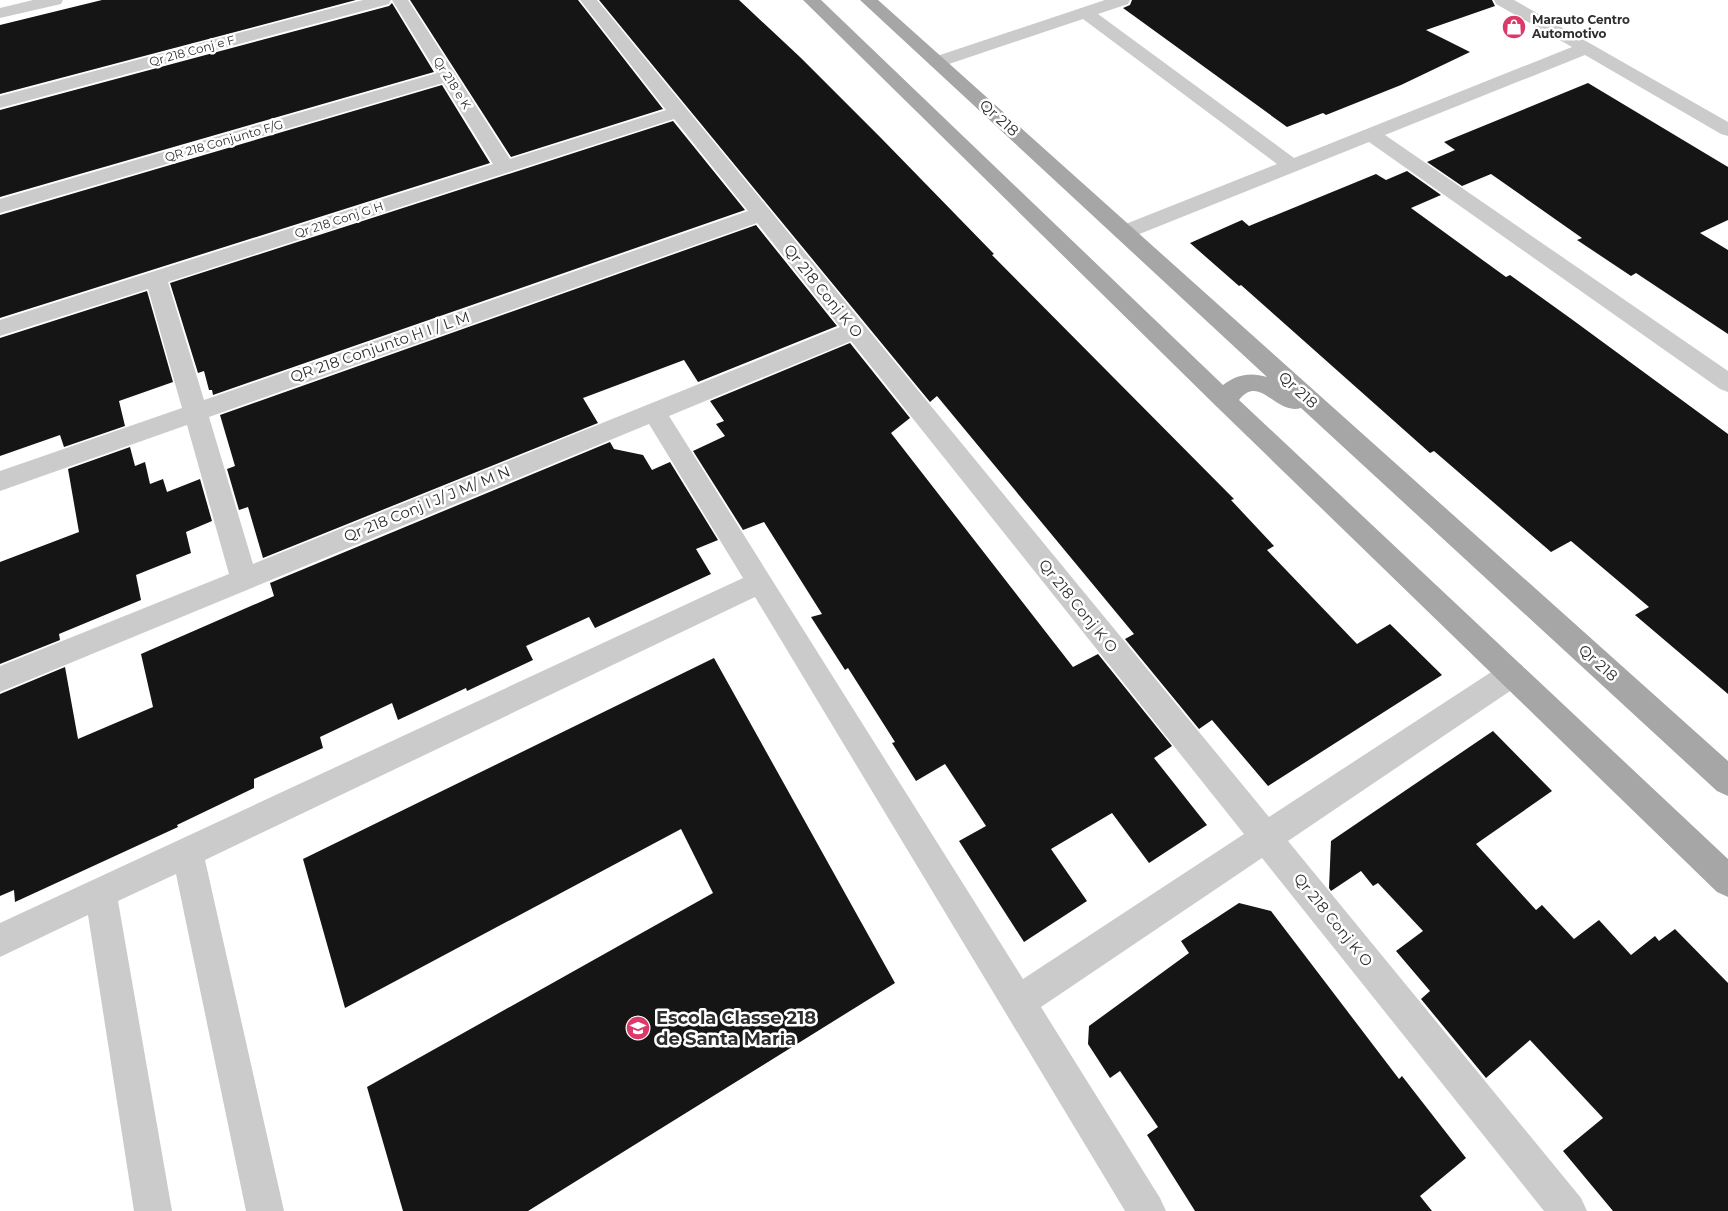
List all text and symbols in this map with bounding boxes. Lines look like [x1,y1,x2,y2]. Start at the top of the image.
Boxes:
place label: Marauto Centro Automotivo [1531,12,1630,41]
shop icon: Marauto Centro Automotivo [1501,14,1527,40]
street label: Qr 218 Conj e F [147,32,237,69]
street label: Qr 218 e K [430,54,475,112]
street label: Qr 218 [976,95,1023,140]
street label: QR 218 Conjunto F/G [163,116,285,165]
street label: Qr 218 Conj G H [293,198,385,241]
street label: Qr 218 Conj K O [780,240,867,341]
street label: QR 218 Conjunto H I / L M [288,307,472,386]
street label: Qr 218 [1275,367,1322,412]
street label: Qr 218 Conj I J/ J M/ M N [341,461,513,546]
street label: Qr 218 Conj K O [1035,555,1122,656]
street label: Qr 218 [1575,640,1622,685]
street label: Qr 218 Conj K O [1290,869,1377,970]
place label: Escola Classe 218 de Santa Maria [656,1007,816,1050]
school or university icon: Escola Classe 218 de Santa Maria [625,1015,651,1041]

